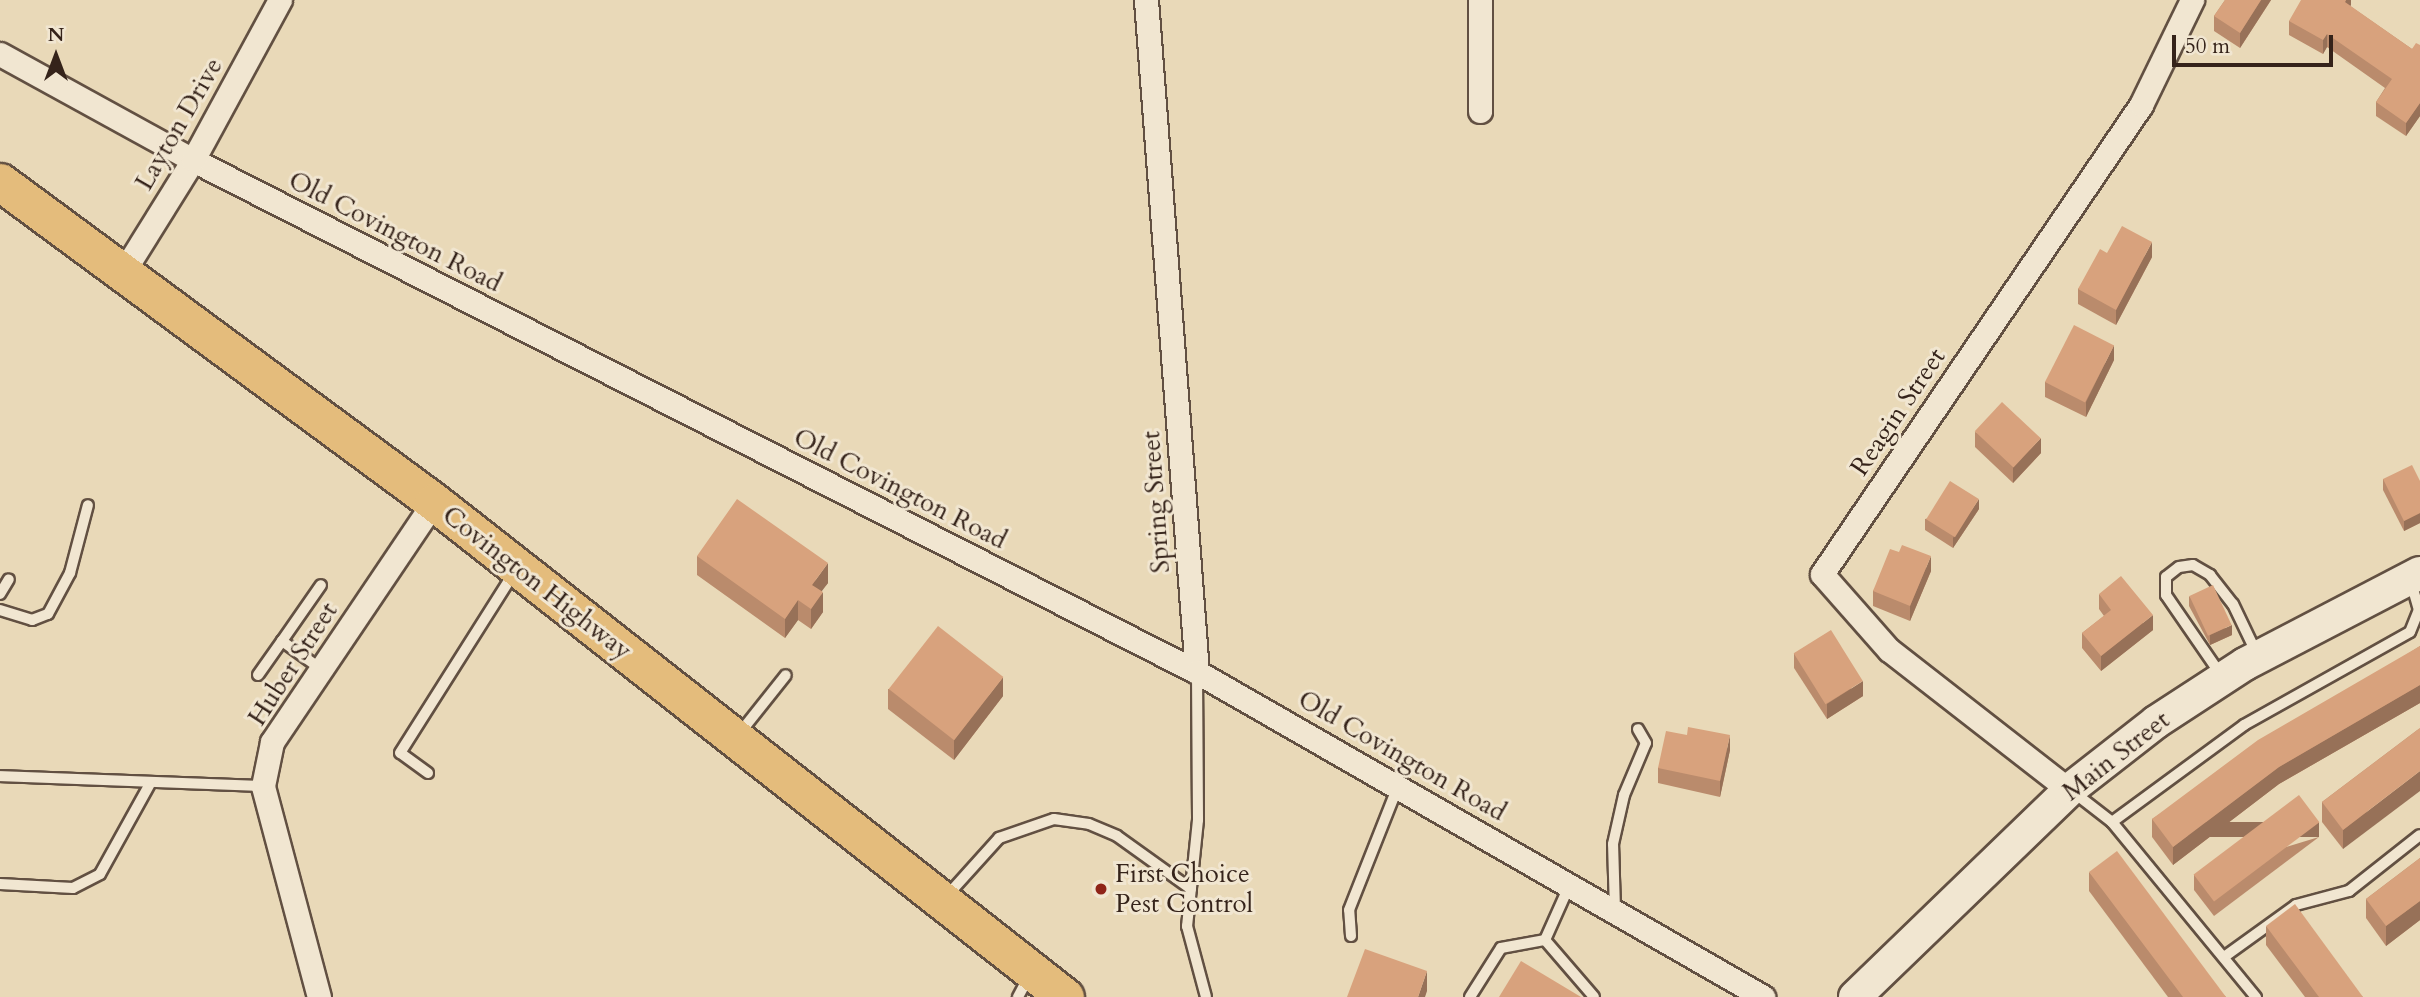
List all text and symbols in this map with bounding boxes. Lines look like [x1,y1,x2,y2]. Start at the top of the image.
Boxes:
north arrow [21,21,91,91]
scale bar [2175,21,2336,65]
text: N [48,22,64,48]
text: 50 m [2185,32,2230,61]
street label: Layton Drive [129,52,229,196]
street label: Old Covington Road [283,165,507,299]
street label: Reagin Street [1844,342,1952,482]
street label: Old Covington Road [788,422,1012,556]
street label: Spring Street [1135,430,1177,574]
street label: Covington Highway [436,499,638,667]
street label: Huber Street [242,596,344,732]
street label: Old Covington Road [1293,684,1511,828]
street label: Main Street [2056,705,2176,807]
place label: First Choice Pest Control [1115,858,1253,920]
marker: First Choice Pest Control [1093,881,1109,897]

